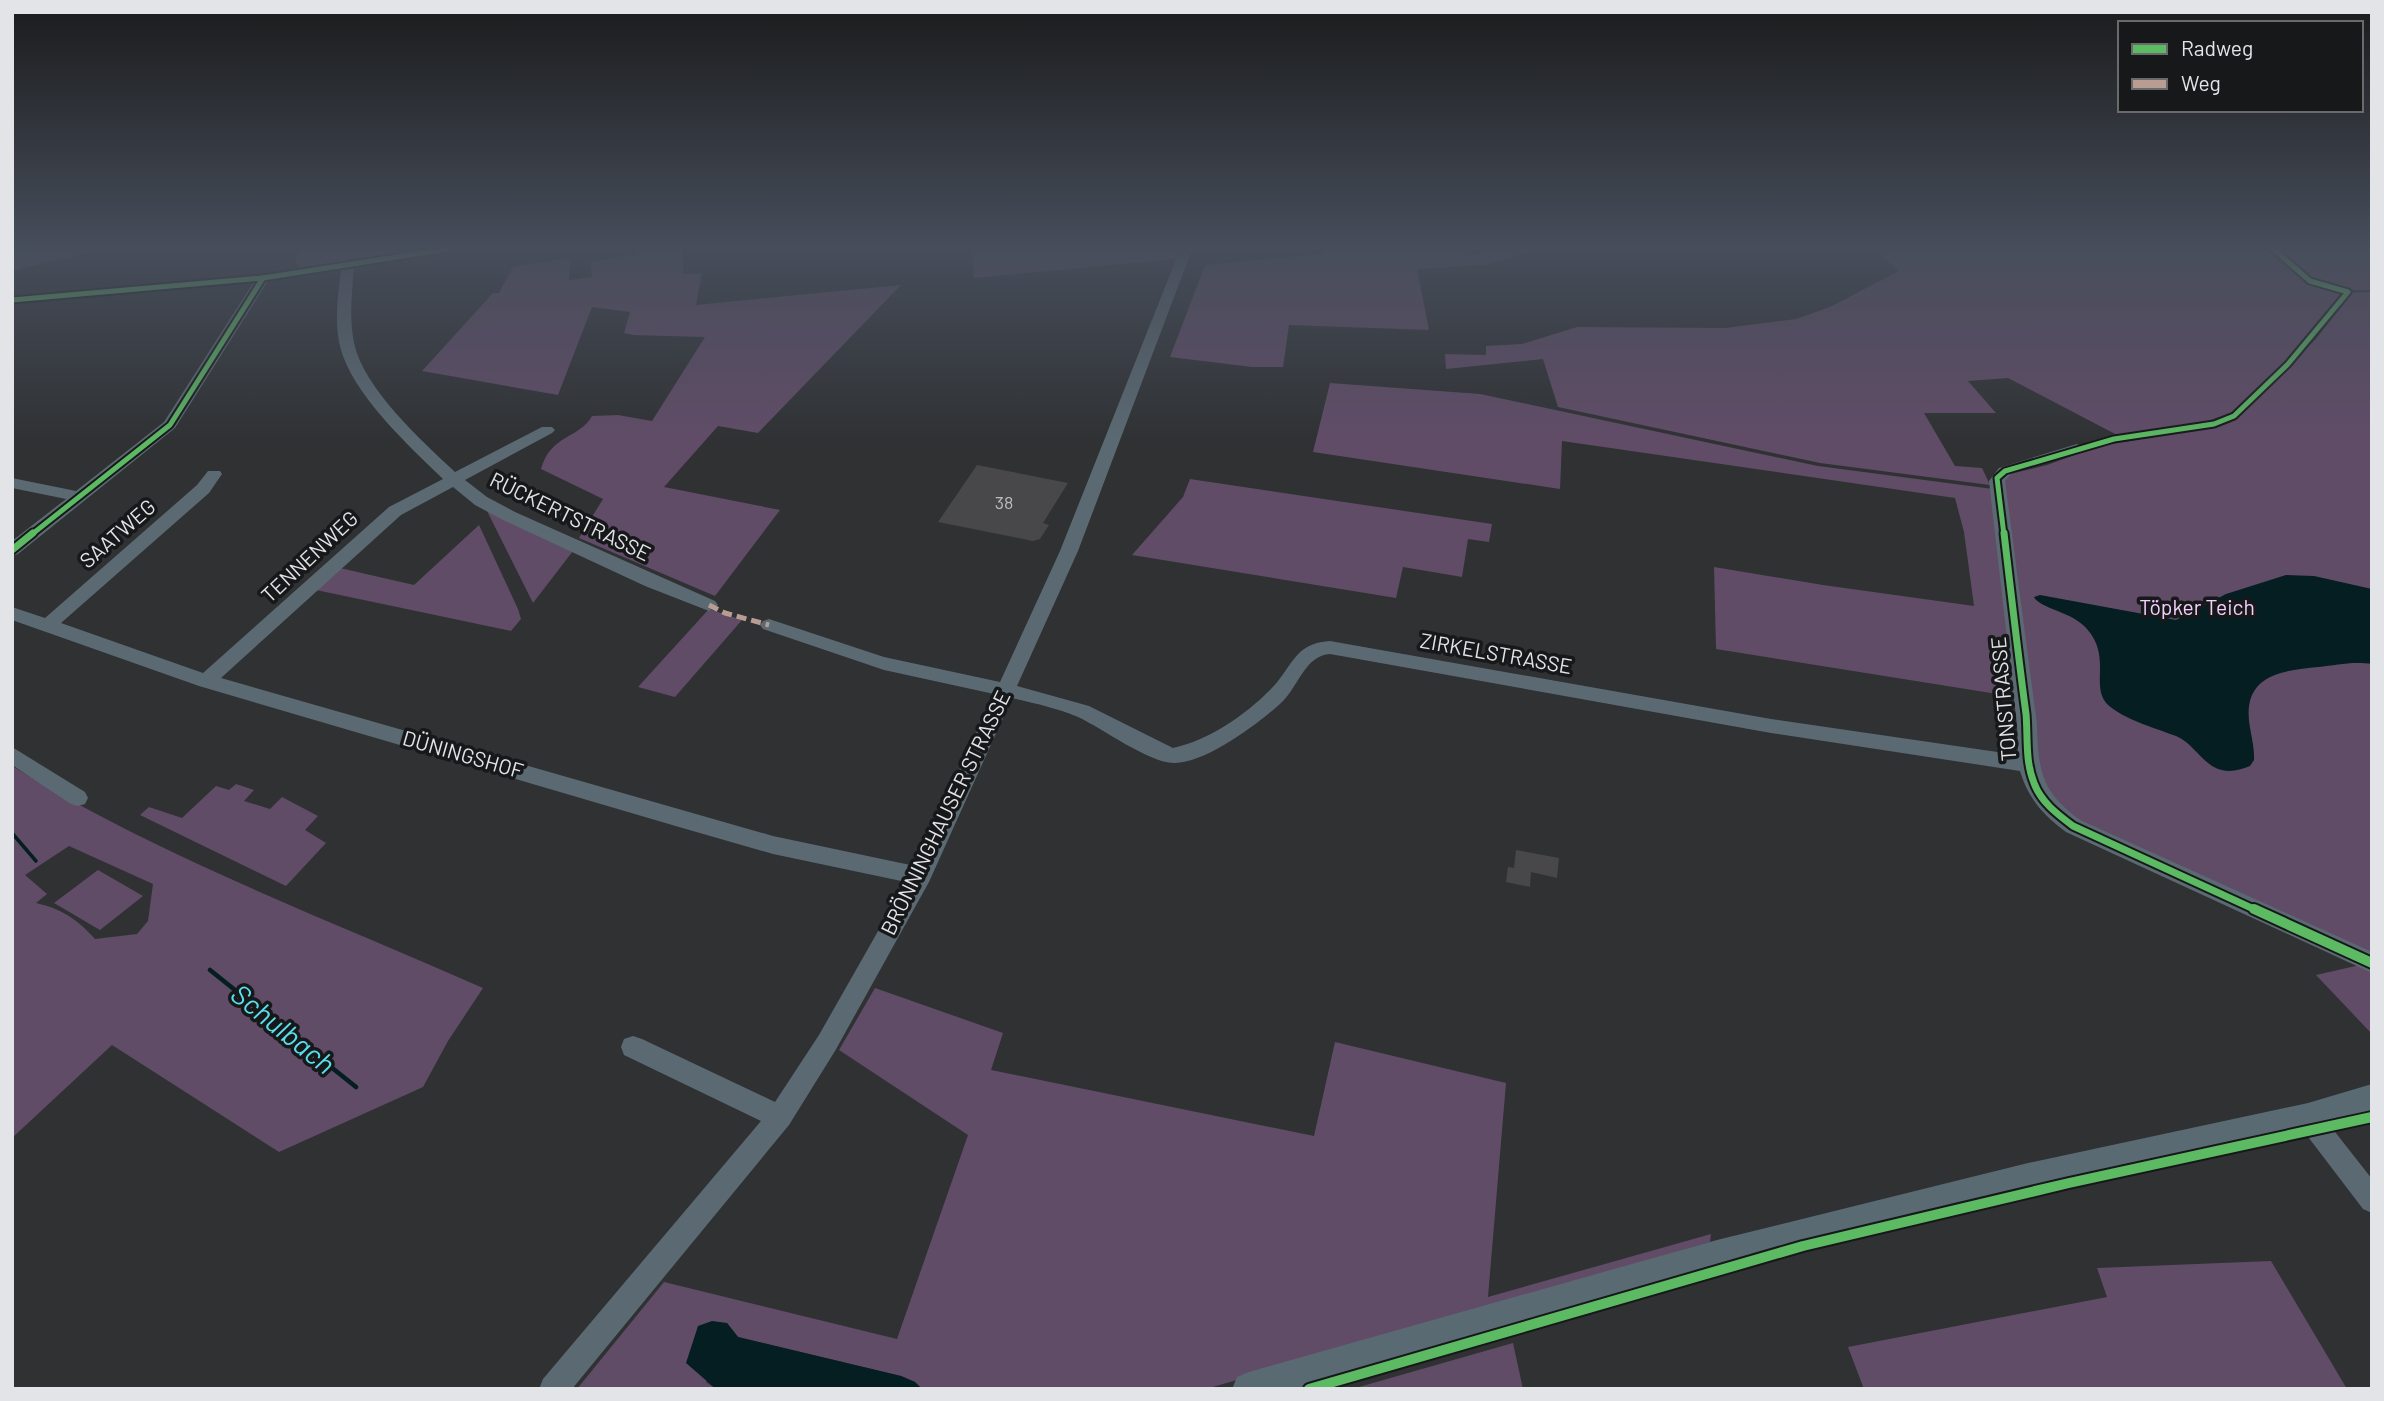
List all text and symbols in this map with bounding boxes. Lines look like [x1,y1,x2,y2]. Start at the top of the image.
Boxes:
legend [2118,21,2363,112]
text: Radweg [2181,35,2253,60]
text: Weg [2181,70,2221,95]
street label: RÜCKERTSTRASSE [486,466,655,565]
house number: 38 [995,491,1013,513]
street label: SAATWEG [74,493,160,573]
street label: TENNENWEG [255,505,363,607]
park label: Töpker Teich [2139,594,2255,619]
street label: ZIRKELSTRASSE [1418,627,1574,678]
street label: TONSTRASSE [1985,636,2020,762]
street label: BRÖNNINGHAUSER STRASSE [875,686,1015,938]
street label: DÜNINGSHOF [400,724,527,783]
water label: Schulbach [225,976,342,1080]

